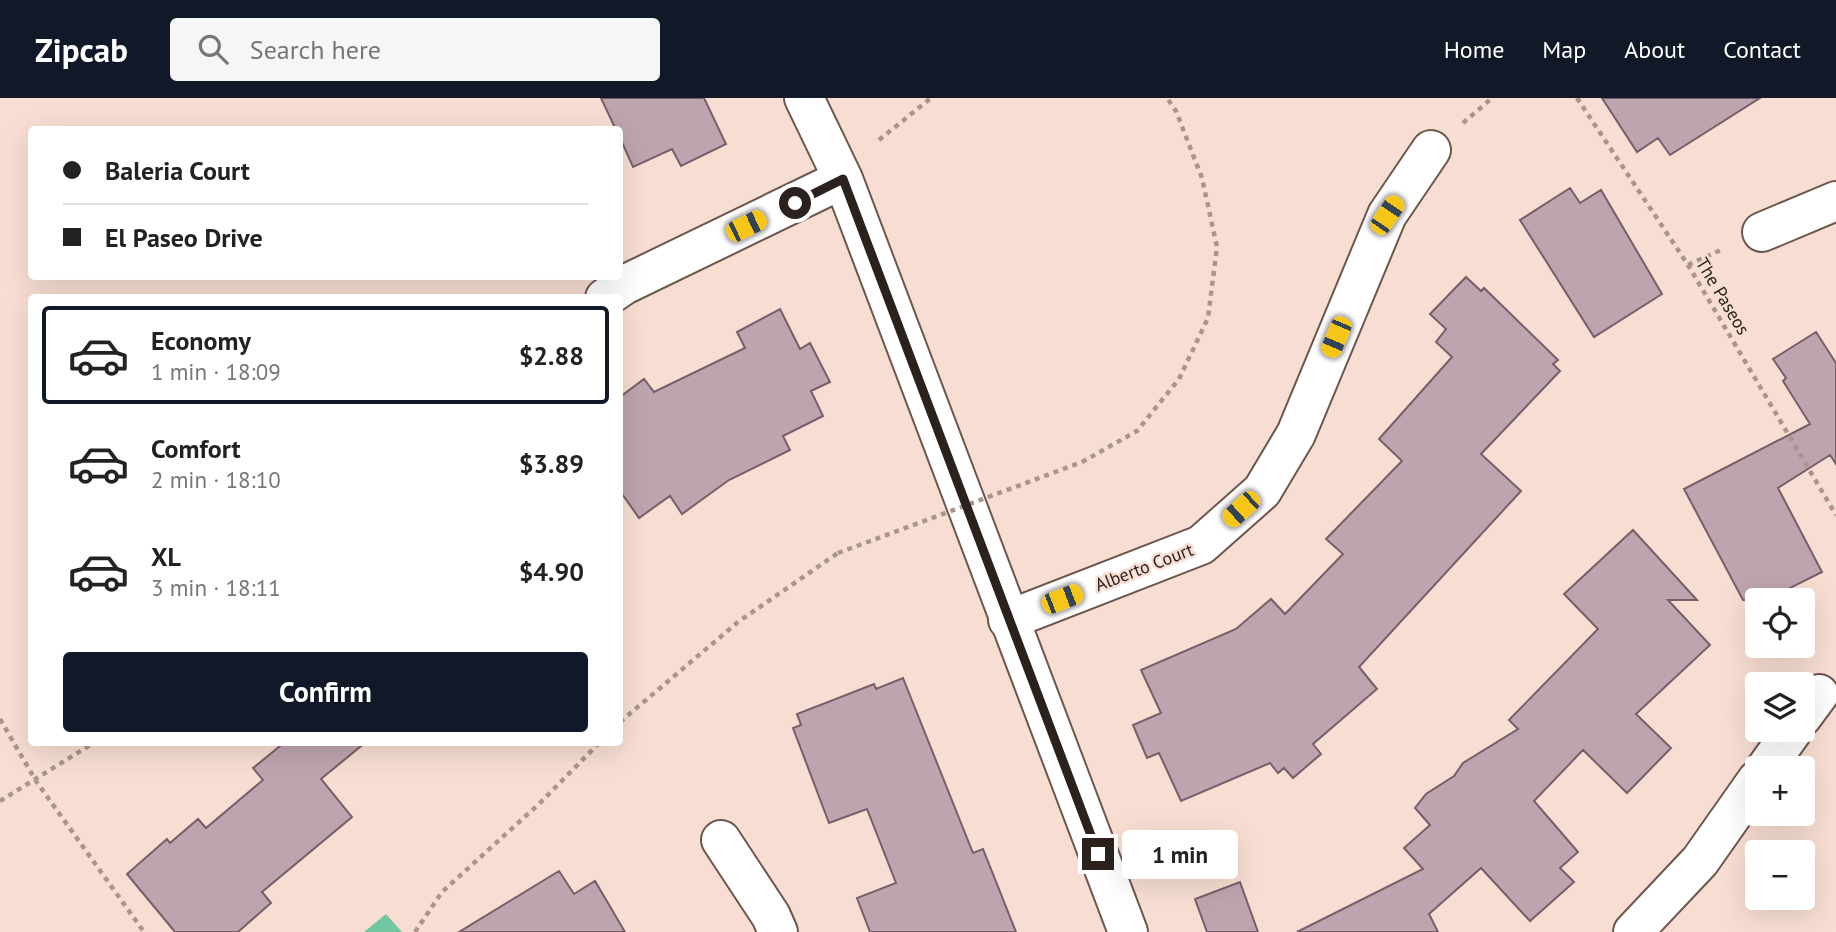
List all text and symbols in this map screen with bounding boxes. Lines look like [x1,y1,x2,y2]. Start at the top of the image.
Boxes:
search box [170,18,660,81]
text: Zipcab [35,28,128,71]
icon: search [194,30,232,68]
text: Search here [250,33,381,66]
text: Home [1444,34,1504,65]
text: Map [1542,34,1586,65]
text: About [1624,34,1685,65]
text: Contact [1723,34,1801,65]
text: Baleria Court [105,154,250,187]
route start [779,187,811,219]
car [1367,192,1408,238]
car [723,207,770,245]
text: El Paseo Drive [105,221,263,254]
street label: The Paseos [1691,253,1755,339]
car [1319,314,1354,360]
icon: car [67,324,130,387]
text: Economy [151,324,251,357]
text: $2.88 [519,339,584,372]
text: 1 min · 18:09 [151,357,281,386]
icon: car [67,432,130,495]
text: Comfort [151,432,241,465]
text: $3.89 [519,447,584,480]
text: 2 min · 18:10 [151,465,281,494]
car [1219,487,1264,531]
street label: Alberto Court [1092,538,1196,596]
icon: car [67,540,130,603]
text: XL [151,540,181,573]
text: $4.90 [519,555,584,588]
text: 3 min · 18:11 [151,573,281,602]
car [1039,582,1086,616]
map controls [1745,588,1815,910]
button: locate [1745,588,1815,658]
button: Confirm [63,652,588,732]
button: layers [1745,672,1815,742]
button: + [1745,756,1815,826]
callout: 1 min [1122,830,1238,878]
route end [1082,838,1114,870]
text: 1 min [1152,840,1208,869]
button: − [1745,840,1815,910]

